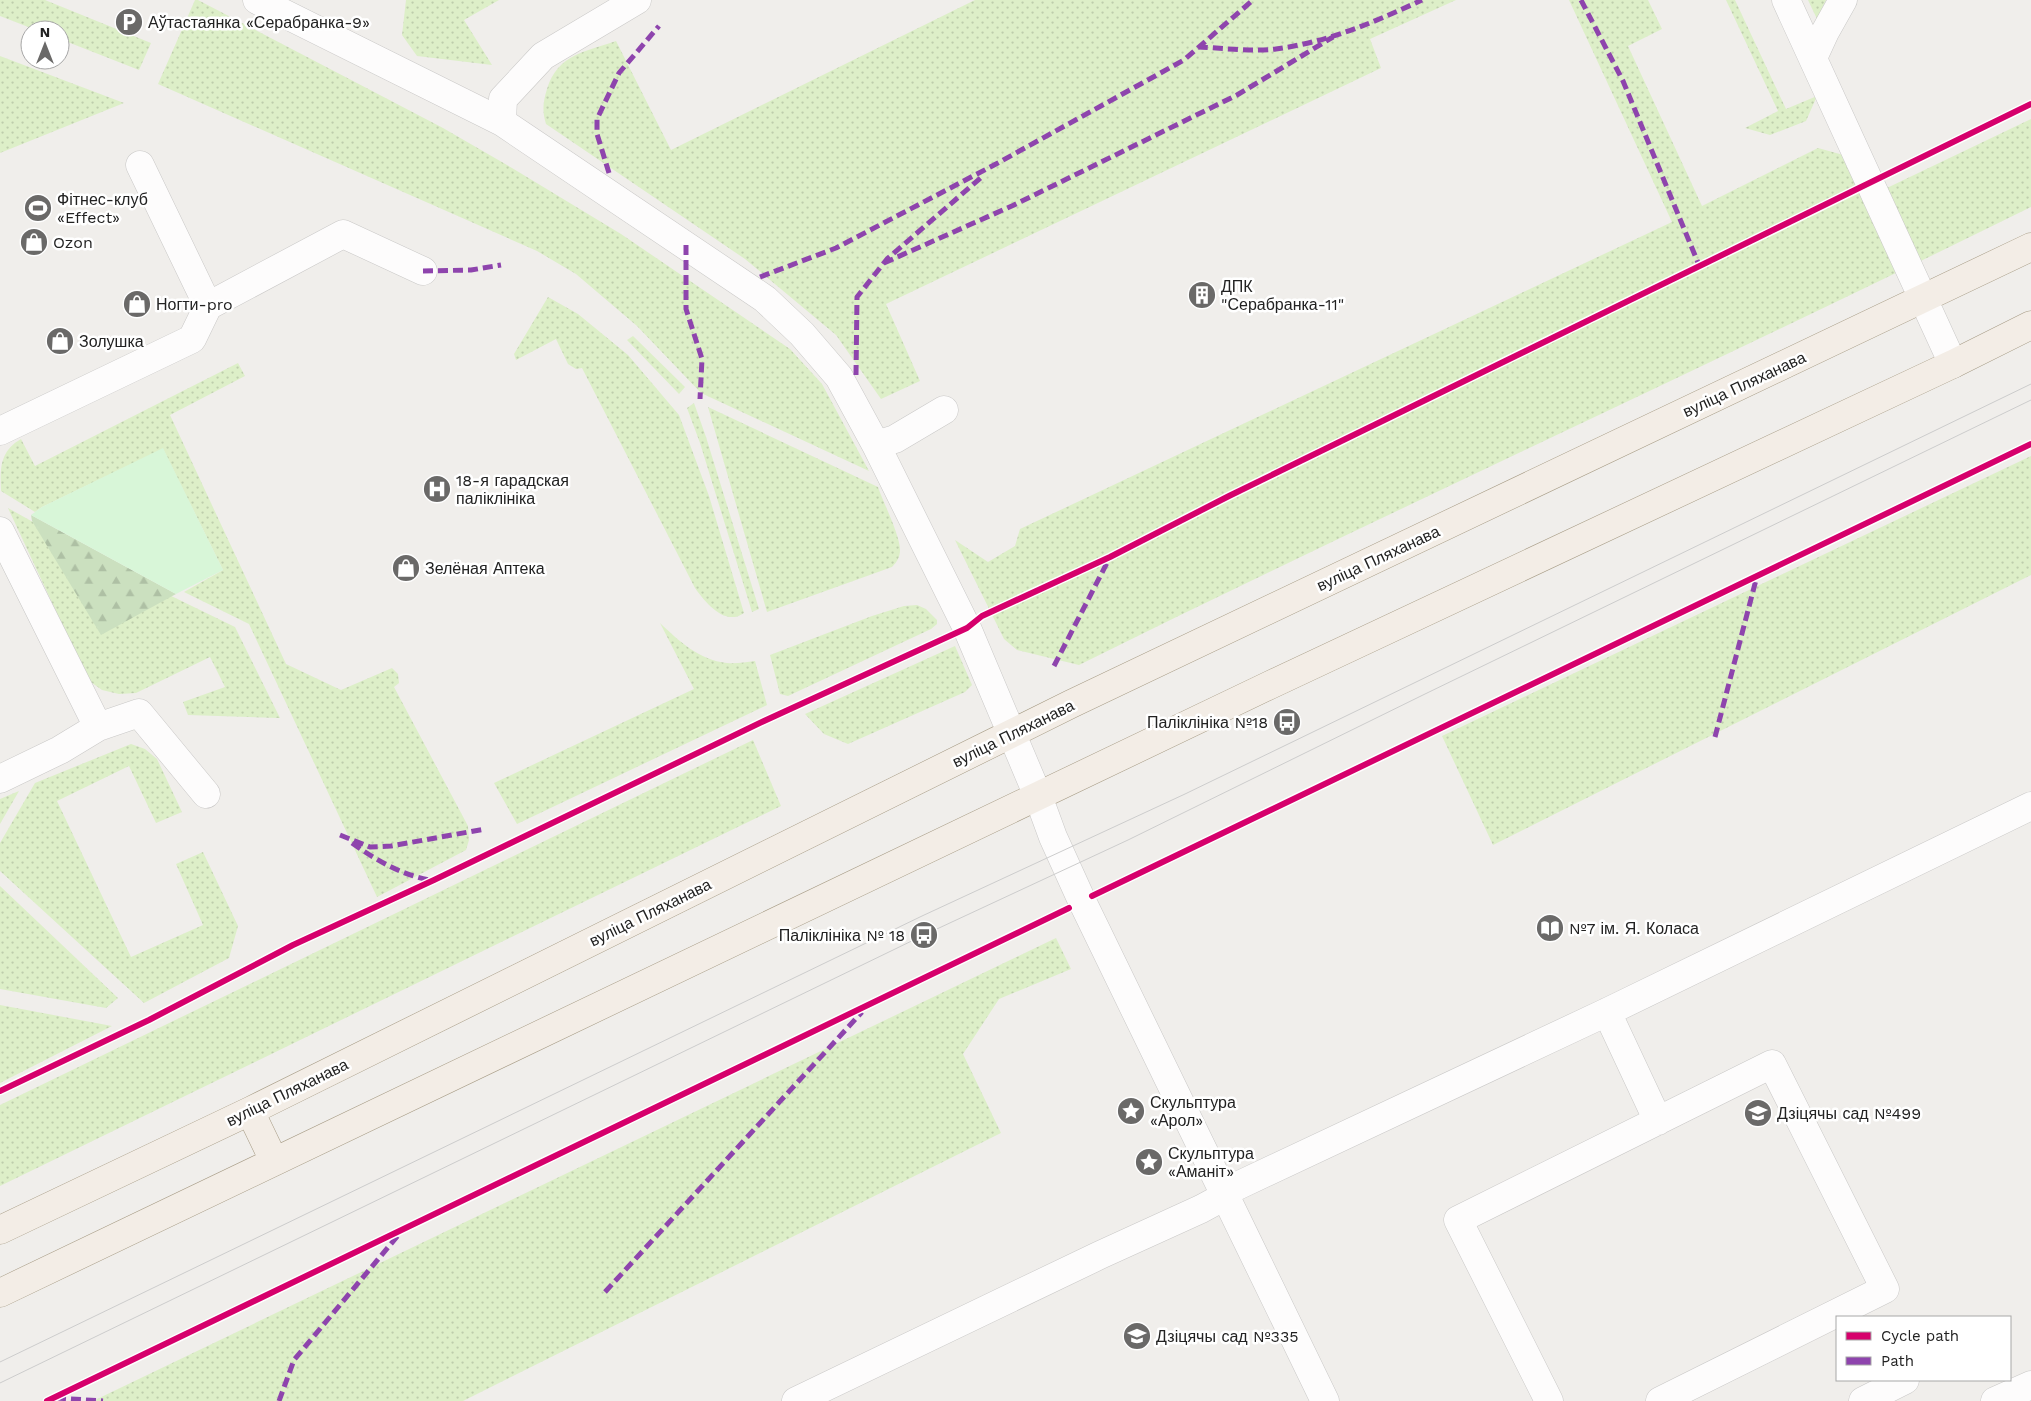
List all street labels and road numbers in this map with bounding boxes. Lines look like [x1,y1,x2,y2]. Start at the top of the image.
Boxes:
street label: вуліца Пляханава [1680,348,1809,421]
street label: вуліца Пляханава [1314,522,1443,595]
street label: вуліца Пляханава [949,696,1077,771]
street label: вуліца Пляханава [586,875,714,950]
street label: вуліца Пляханава [223,1055,351,1130]

